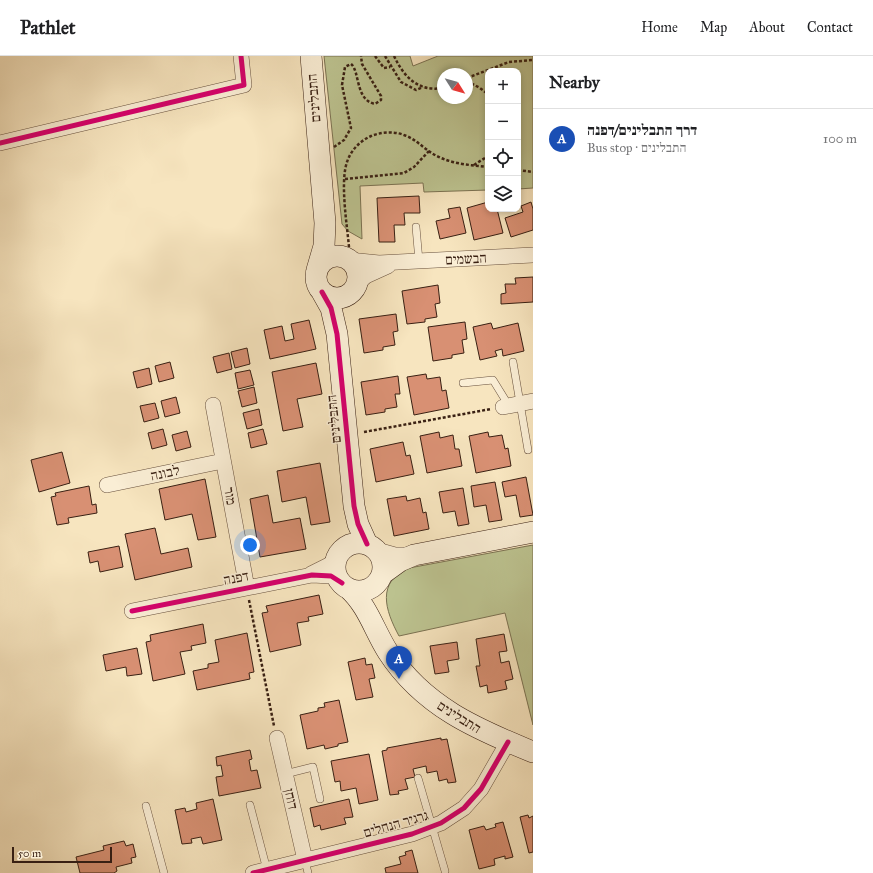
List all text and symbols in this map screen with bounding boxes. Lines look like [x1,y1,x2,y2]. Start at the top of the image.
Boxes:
text: Pathlet [20,16,76,39]
text: Home [641,19,678,36]
text: Map [700,19,727,36]
text: About [749,19,785,36]
text: Contact [807,19,853,36]
north arrow [437,68,473,104]
map controls [485,68,521,212]
button: + [485,68,521,104]
text: Nearby [549,72,600,93]
street label: התבלינים [303,73,325,123]
button: − [485,104,521,140]
text: דרך התבלינים/דפנה [587,121,697,139]
text: A [558,131,566,147]
text: 100 m [823,131,857,147]
button: locate [485,140,521,176]
text: Bus stop · התבלינים [587,140,686,156]
button: layers [485,176,521,212]
street label: הבשמים [445,249,487,269]
street label: התבלינים [323,394,345,444]
street label: לבונה [149,462,181,484]
street label: מור [220,486,240,506]
your location [240,535,260,555]
street label: דפנה [222,567,250,589]
pin: A [386,646,412,679]
street label: התבלינים [434,697,484,737]
street label: דוחן [280,787,302,811]
street label: גרגיר הנחלים [361,807,431,841]
scale bar [12,845,112,864]
text: 50 m [18,847,41,860]

